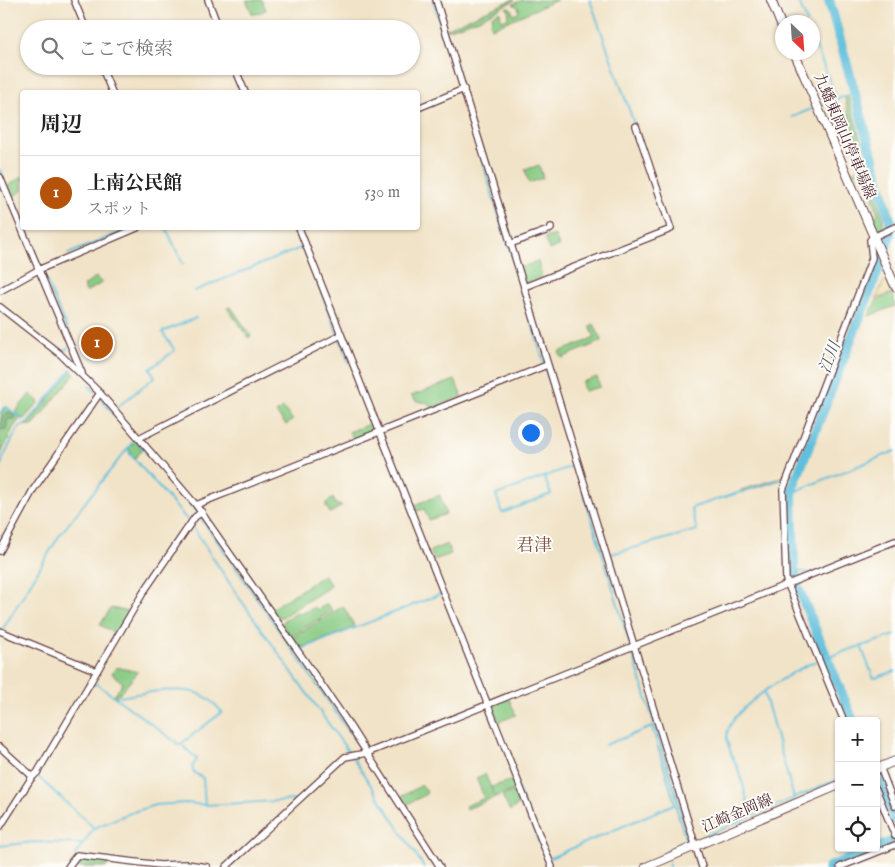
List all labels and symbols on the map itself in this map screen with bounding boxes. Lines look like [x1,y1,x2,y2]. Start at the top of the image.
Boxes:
north arrow [775,15,820,60]
street label: 九蟠東岡山停車場線 [809,70,880,202]
pin: 1 [81,324,113,362]
water label: 江川 [816,337,847,376]
your location [518,420,544,446]
district label: 君津 [516,535,552,558]
street label: 江崎金岡線 [699,790,775,837]

